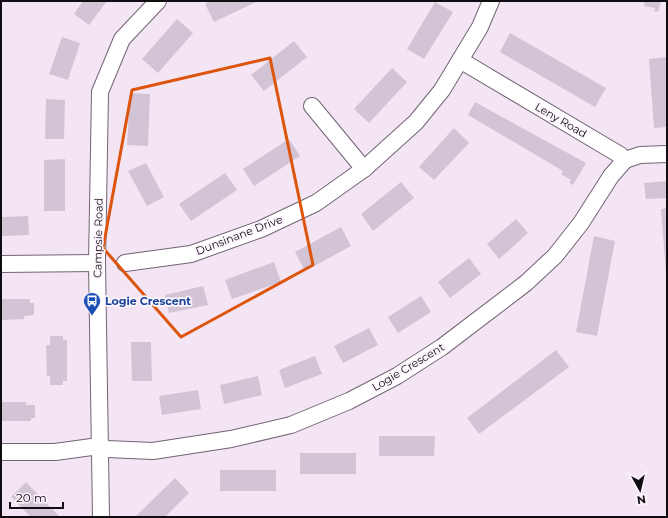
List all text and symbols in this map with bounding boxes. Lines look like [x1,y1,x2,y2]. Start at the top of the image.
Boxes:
street label: Leny Road [532,99,590,141]
street label: Campsie Road [90,198,106,278]
street label: Dunsinane Drive [194,212,285,258]
bus stop icon: Logie Crescent [82,291,102,316]
place label: Logie Crescent [105,294,191,308]
street label: Logie Crescent [369,340,447,394]
north arrow [620,470,660,510]
scale bar [10,484,63,510]
text: 20 m [16,490,47,505]
text: N [636,492,647,507]

